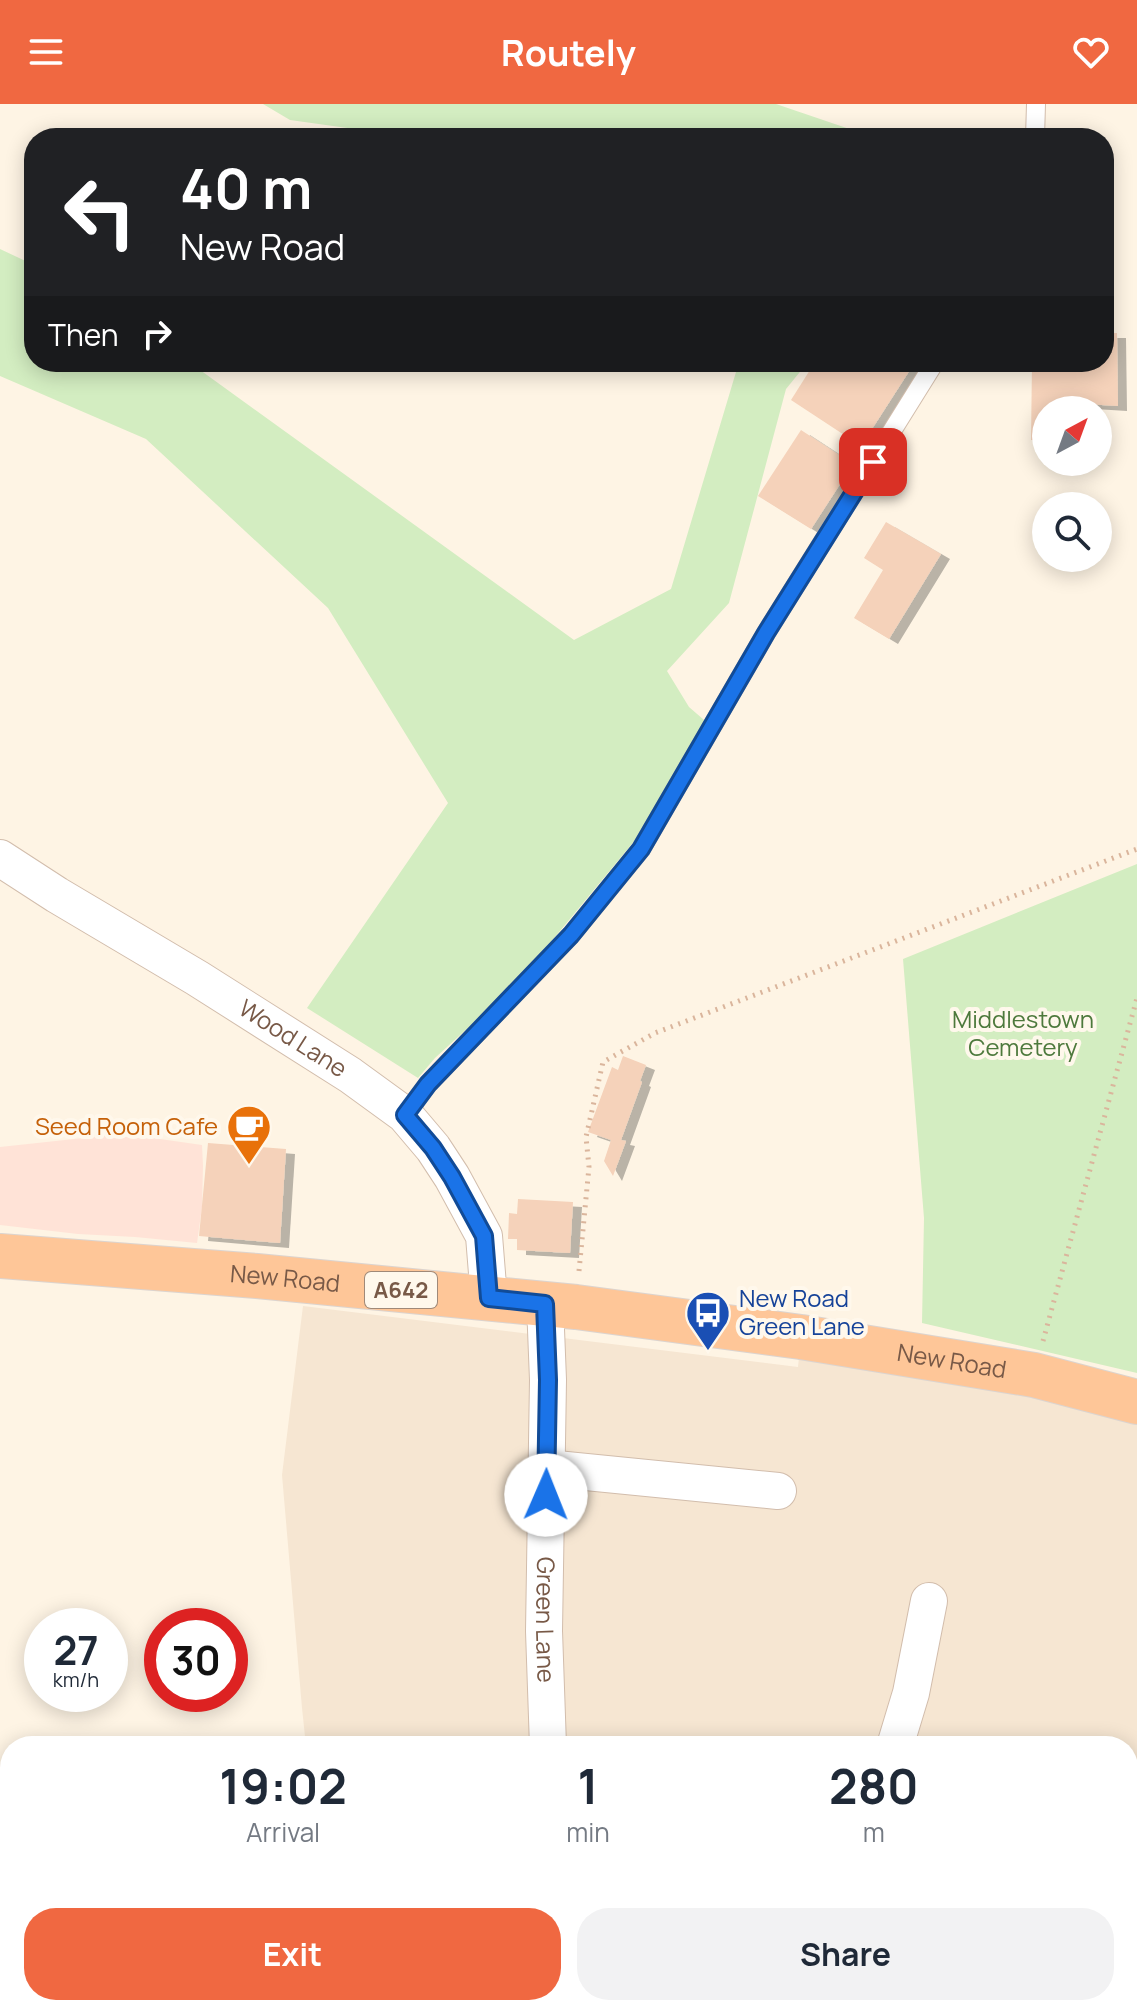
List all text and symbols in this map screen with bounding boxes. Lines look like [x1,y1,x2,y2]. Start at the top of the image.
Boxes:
text: Routely [501,28,636,77]
icon: menu [24,30,68,74]
icon: heart [1069,30,1113,74]
text: 40 m [180,149,312,226]
icon: left [48,160,152,264]
text: New Road [180,222,345,271]
icon: right [135,312,179,356]
text: Then [48,314,119,355]
north arrow [1032,396,1112,476]
map controls [1032,396,1112,572]
pin [839,428,907,496]
icon: arrive [851,440,895,484]
button: search [1032,492,1112,572]
street label: Wood Lane [233,991,354,1084]
park label: Middlestown Cemetery [952,1002,1094,1063]
cafe icon: Seed Room Cafe [225,1103,273,1166]
place label: Seed Room Cafe [35,1109,218,1142]
street label: New Road [229,1256,342,1299]
road number: A642 [365,1272,437,1308]
place label: New Road Green Lane [739,1281,865,1342]
bus stop icon: New Road Green Lane [684,1289,732,1352]
street label: New Road [895,1335,1009,1385]
position arrow [504,1453,588,1537]
street label: Green Lane [529,1557,564,1683]
speed limit sign: 30 [144,1608,248,1712]
text: 27 [53,1622,99,1677]
text: km/h [53,1666,99,1693]
text: 19:02 [219,1753,347,1818]
text: 1 [577,1753,598,1818]
text: 280 [829,1753,919,1818]
text: Arrival [246,1814,320,1850]
text: min [566,1814,610,1850]
text: m [863,1814,885,1850]
button: Exit [24,1908,561,2000]
button: Share [577,1908,1114,2000]

